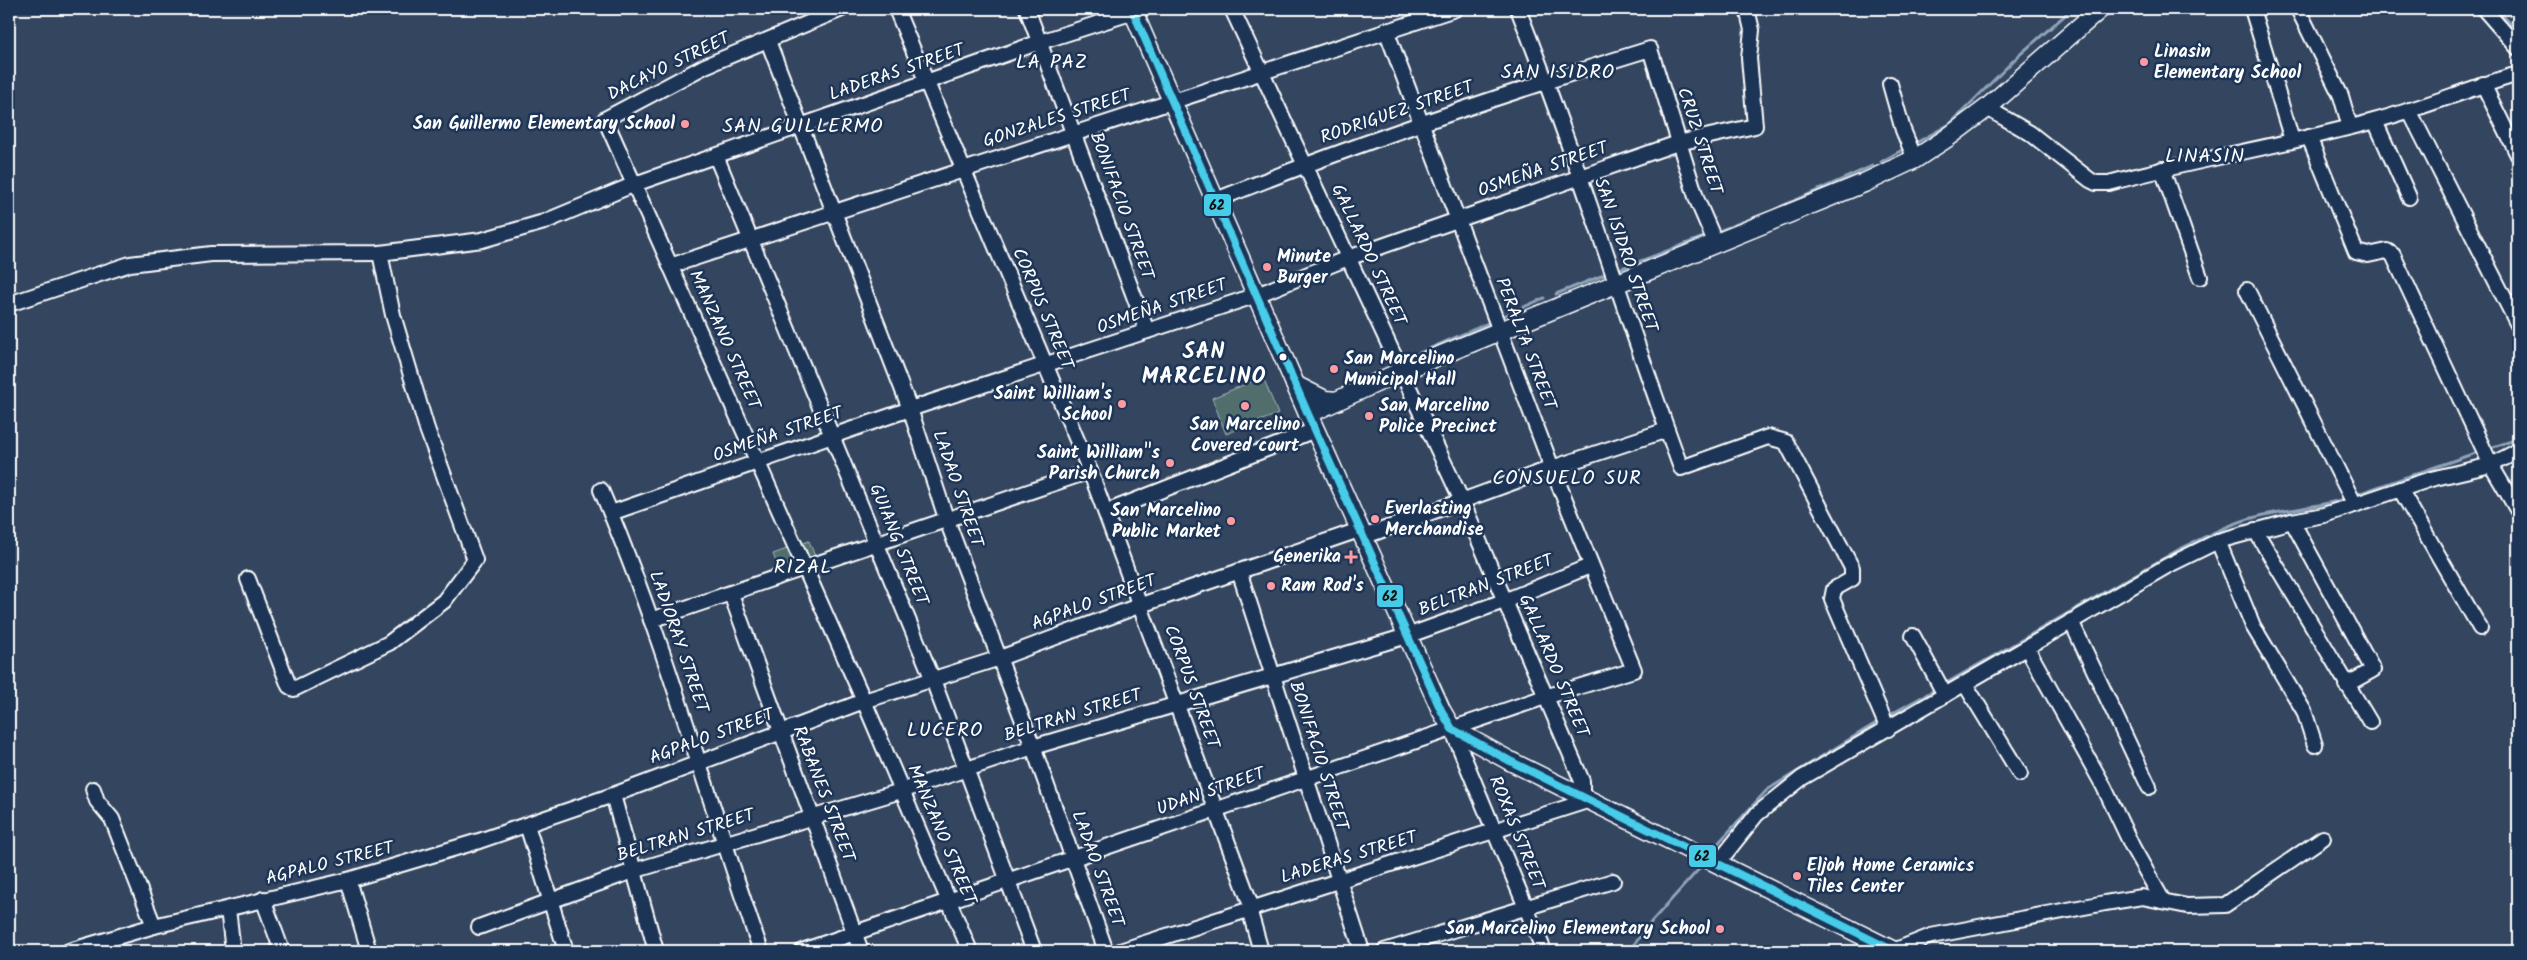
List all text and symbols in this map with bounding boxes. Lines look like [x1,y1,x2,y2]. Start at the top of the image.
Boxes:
street label: DACAYO STREET [603,24,736,109]
street label: LADERAS STREET [825,36,970,110]
place label: Linasin Elementary School [2154,38,2301,88]
district label: LA PAZ [1016,47,1088,79]
marker: Linasin Elementary School [2138,56,2150,68]
district label: SAN ISIDRO [1501,57,1615,89]
street label: RODRIGUEZ STREET [1316,73,1479,153]
street label: GONZALES STREET [979,81,1136,157]
street label: CRUZ STREET [1668,84,1730,199]
place label: San Guillermo Elementary School [413,110,675,139]
district label: SAN GUILLERMO [723,111,883,143]
marker: San Guillermo Elementary School [679,118,691,130]
street label: BONIFACIO STREET [1081,128,1162,285]
street label: OSMEÑA STREET [1474,134,1613,206]
district label: LINASIN [2165,141,2245,173]
street label: SAN ISIDRO STREET [1585,174,1665,337]
street label: GALLARDO STREET [1322,179,1414,332]
line badge: 62 [1203,193,1232,217]
text: 62 [1209,195,1225,217]
street label: CORPUS STREET [1003,243,1081,376]
place label: Minute Burger [1277,243,1331,293]
marker: Minute Burger [1261,261,1273,273]
street label: MANZANO STREET [680,265,768,416]
street label: OSMEÑA STREET [1093,271,1232,343]
street label: PERALTA STREET [1486,274,1564,416]
district label: SAN MARCELINO [1142,335,1266,395]
place label: San Marcelino Municipal Hall [1344,345,1456,395]
unlabelled marker [1278,352,1288,362]
marker: San Marcelino Municipal Hall [1328,363,1340,375]
place label: Saint William's School [994,380,1113,430]
place label: San Marcelino Police Precinct [1379,392,1498,442]
marker: Saint William's School [1116,398,1128,410]
street label: OSMEÑA STREET [709,399,848,471]
marker: San Marcelino Covered court [1239,400,1251,412]
marker: San Marcelino Police Precinct [1363,410,1375,422]
place label: San Marcelino Covered court [1190,411,1300,461]
street label: LADAO STREET [923,427,991,553]
place label: Saint William"s Parish Church [1037,439,1161,489]
marker: Saint William"s Parish Church [1164,457,1176,469]
district label: CONSUELO SUR [1492,463,1642,495]
street label: GUIANG STREET [860,480,936,612]
place label: Everlasting Merchandise [1385,495,1484,545]
place label: San Marcelino Public Market [1110,497,1222,547]
marker: Everlasting Merchandise [1369,513,1381,525]
marker: San Marcelino Public Market [1225,515,1237,527]
place label: Generika [1273,543,1341,572]
street label: BELTRAN STREET [1414,546,1559,625]
marker: Generika [1345,551,1357,563]
district label: RIZAL [774,552,832,584]
street label: AGPALO STREET [1027,566,1162,639]
street label: LADIORAY STREET [640,567,716,718]
place label: Ram Rod's [1281,572,1364,601]
marker: Ram Rod's [1265,580,1277,592]
line badge: 62 [1376,584,1404,608]
text: 62 [1382,586,1398,608]
street label: GALLARDO STREET [1510,590,1597,743]
street label: CORPUS STREET [1155,621,1227,754]
street label: BONIFACIO STREET [1280,678,1356,836]
street label: BELTRAN STREET [1001,681,1147,751]
street label: AGPALO STREET [645,700,780,773]
district label: LUCERO [907,715,983,747]
street label: RABANES STREET [784,722,863,868]
street label: UDAN STREET [1153,759,1270,824]
street label: MANZANO STREET [898,760,984,911]
street label: ROXAS STREET [1480,772,1553,896]
street label: BELTRAN STREET [614,801,760,871]
street label: LADAO STREET [1063,807,1132,933]
street label: LADERAS STREET [1277,823,1422,893]
street label: AGPALO STREET [263,834,398,894]
line badge: 62 [1688,844,1717,868]
text: 62 [1694,846,1710,868]
place label: Eljoh Home Ceramics Tiles Center [1807,852,1975,902]
marker: Eljoh Home Ceramics Tiles Center [1791,870,1803,882]
place label: San Marcelino Elementary School [1445,915,1710,944]
marker: San Marcelino Elementary School [1714,923,1726,935]

